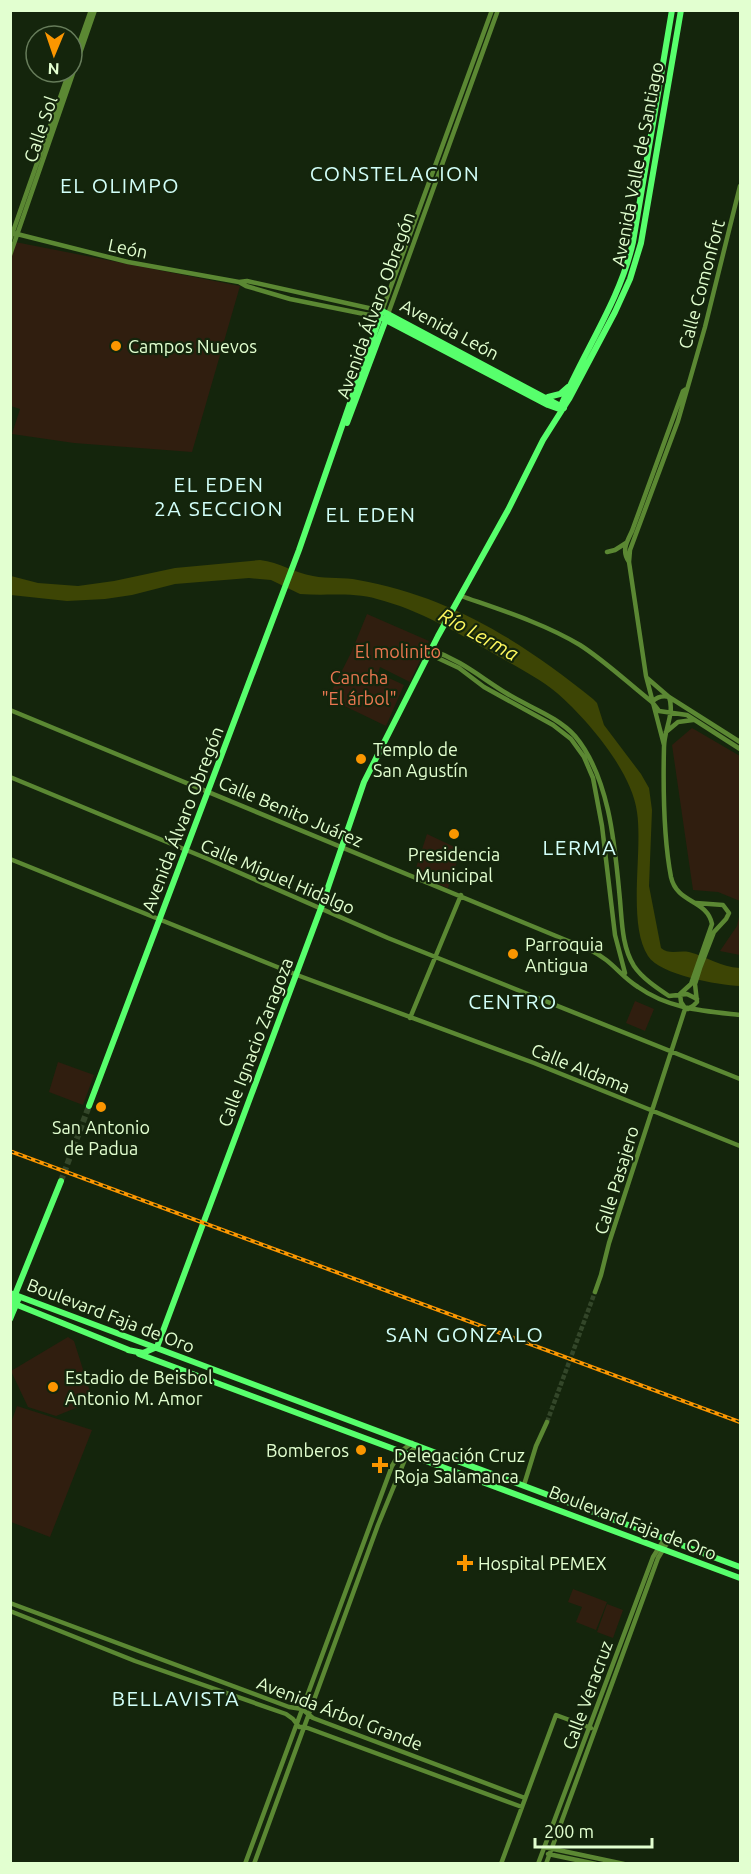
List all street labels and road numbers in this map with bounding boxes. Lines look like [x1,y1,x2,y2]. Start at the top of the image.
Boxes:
street label: Avenida Valle de Santiago [607,60,667,268]
street label: Calle Sol [19,93,61,165]
street label: Avenida Álvaro Obregón [331,209,418,401]
street label: Calle Comonfort [674,217,728,351]
street label: León [106,234,150,262]
street label: Avenida León [397,295,503,363]
street label: Avenida Álvaro Obregón [136,723,227,915]
street label: Calle Benito Juárez [216,772,366,850]
street label: Calle Miguel Hidalgo [198,834,358,918]
street label: Calle Ignacio Zaragoza [214,955,296,1129]
street label: Calle Aldama [529,1039,633,1097]
street label: Calle Pasajero [590,1123,642,1237]
street label: Boulevard Faja de Oro [24,1274,198,1356]
street label: Boulevard Faja de Oro [546,1481,720,1563]
street label: Calle Veracruz [558,1638,616,1752]
street label: Avenida Árbol Grande [254,1671,426,1754]

